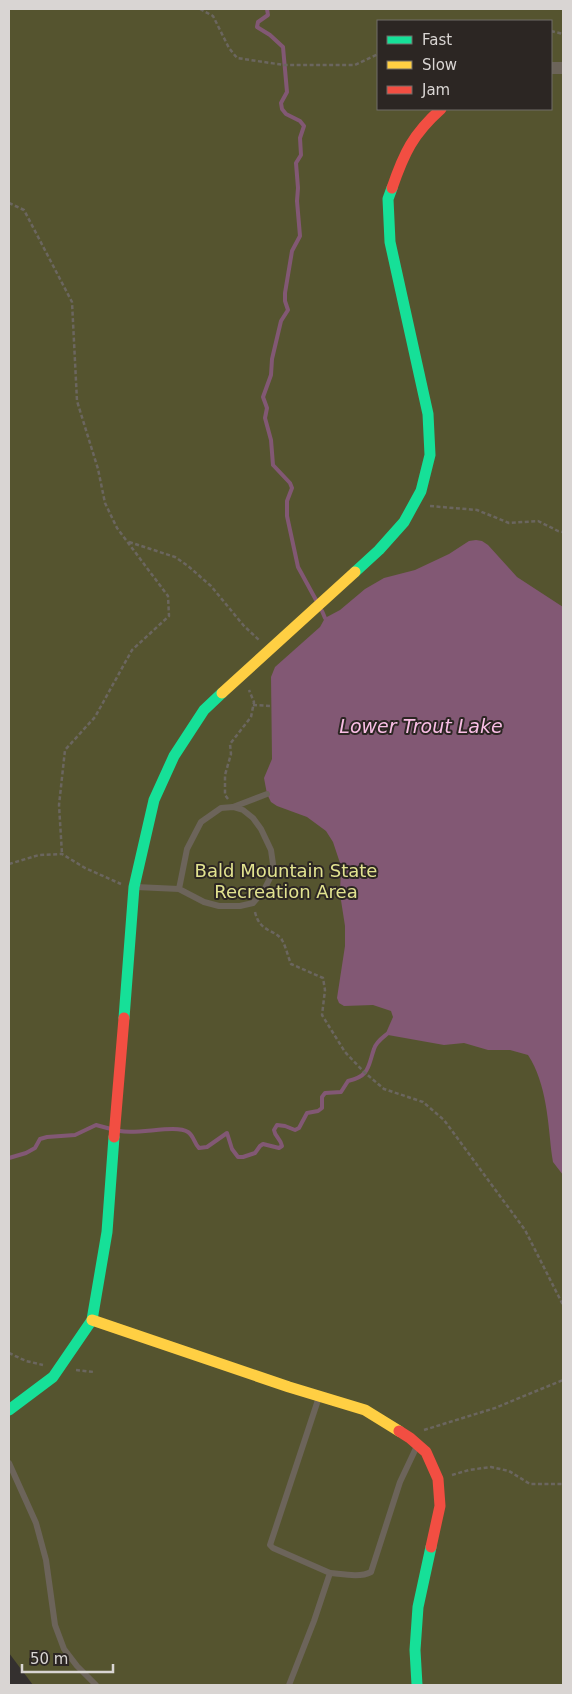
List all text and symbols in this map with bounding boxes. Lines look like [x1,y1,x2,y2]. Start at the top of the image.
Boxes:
legend [377,20,552,110]
text: Fast [422,31,452,49]
text: Slow [422,56,457,74]
text: Jam [421,81,450,99]
water label: Lower Trout Lake [339,715,503,737]
park label: Bald Mountain State Recreation Area [195,860,377,902]
scale bar [22,1642,114,1674]
text: 50 m [30,1650,68,1668]

